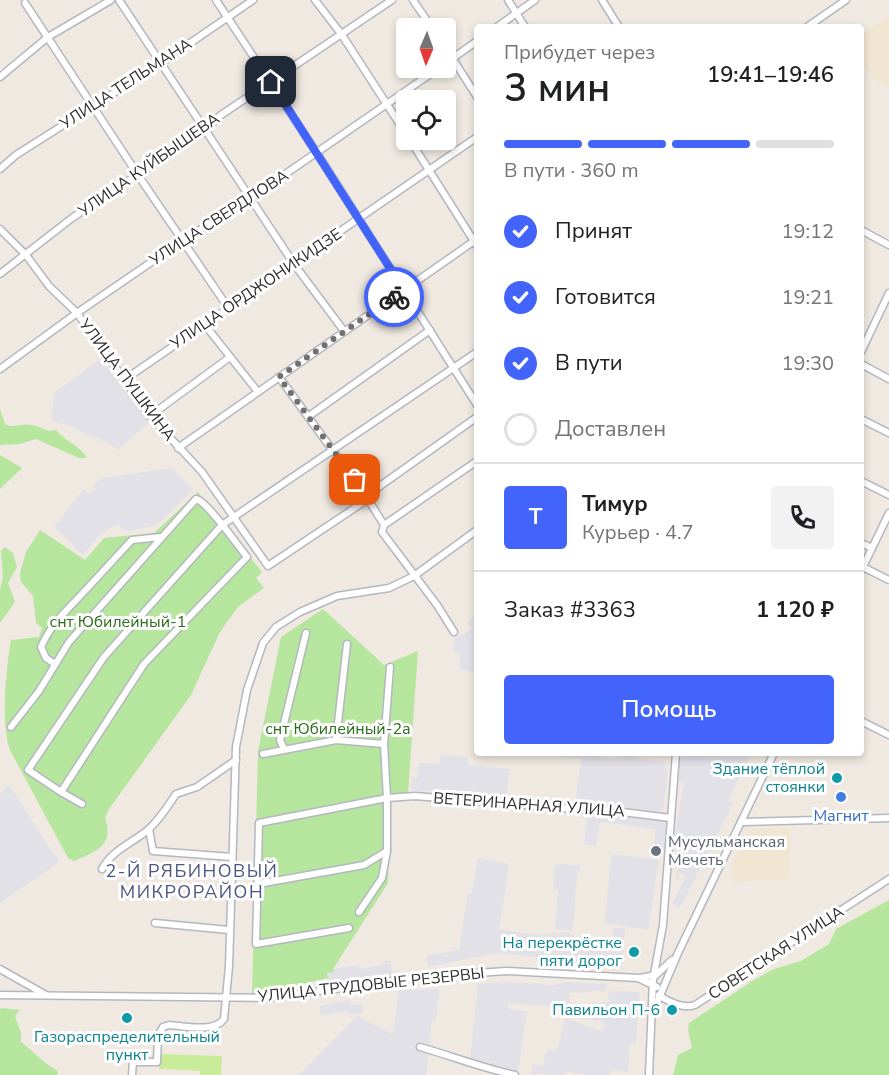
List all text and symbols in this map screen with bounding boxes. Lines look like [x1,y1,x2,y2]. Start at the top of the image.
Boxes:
north arrow [396,18,456,78]
map controls [396,18,456,150]
street label: УЛИЦА ТЕЛЬМАНА [55,33,196,135]
text: Прибудет через [504,39,655,66]
pin [245,56,296,107]
text: 19:41–19:46 [707,60,834,90]
text: 3 мин [504,62,610,115]
icon: home [254,65,287,98]
button: locate [396,90,456,150]
street label: УЛИЦА КУЙБЫШЕВА [73,108,224,223]
text: В пути · 360 m [504,157,639,184]
street label: УЛИЦА СВЕРДЛОВА [144,165,293,272]
icon: check [504,215,537,248]
text: Принят [555,216,632,246]
text: 19:12 [781,218,834,245]
street label: УЛИЦА ОРДЖОНИКИДЗЕ [165,223,346,355]
courier [364,267,424,327]
icon: bike [378,281,411,314]
icon: check [504,281,537,314]
text: Готовится [555,282,656,312]
text: 19:21 [781,284,834,311]
street label: УЛИЦА ПУШКИНА [73,314,180,446]
icon: check [504,347,537,380]
text: В пути [555,348,623,378]
text: 19:30 [781,350,834,377]
text: Доставлен [555,414,666,444]
pin [329,454,380,505]
icon: bag [338,463,371,496]
button: phone [771,486,834,549]
text: Тимур [582,489,648,519]
text: Т [529,502,542,532]
text: Курьер · 4.7 [582,519,694,546]
text: Заказ #3363 [504,595,636,625]
text: 1 120 ₽ [756,595,834,625]
park label: снт Юбилейный-1 [50,611,186,633]
button: Помощь [504,675,834,744]
park label: снт Юбилейный-2а [265,718,411,740]
place label: Здание тёплой стоянки [712,758,825,798]
marker: Здание тёплой стоянки [830,771,844,785]
street label: ВЕТЕРИНАРНАЯ УЛИЦА [433,787,626,823]
marker: Магнит [834,790,848,804]
place label: Магнит [813,805,869,827]
place label: Мусульманская Мечеть [668,831,785,871]
marker: Мусульманская Мечеть [649,844,663,858]
district label: 2-Й РЯБИНОВЫЙ МИКРОРАЙОН [106,859,278,904]
street label: СОВЕТСКАЯ УЛИЦА [704,901,848,1005]
place label: На перекрёстке пяти дорог [503,932,622,972]
marker: На перекрёстке пяти дорог [627,945,641,959]
street label: УЛИЦА ТРУДОВЫЕ РЕЗЕРВЫ [256,962,485,1008]
place label: Павильон П-6 [552,999,660,1021]
marker: Павильон П-6 [665,1003,679,1017]
marker: Газораспределительный пункт [120,1011,134,1025]
place label: Газораспределительный пункт [34,1026,220,1066]

